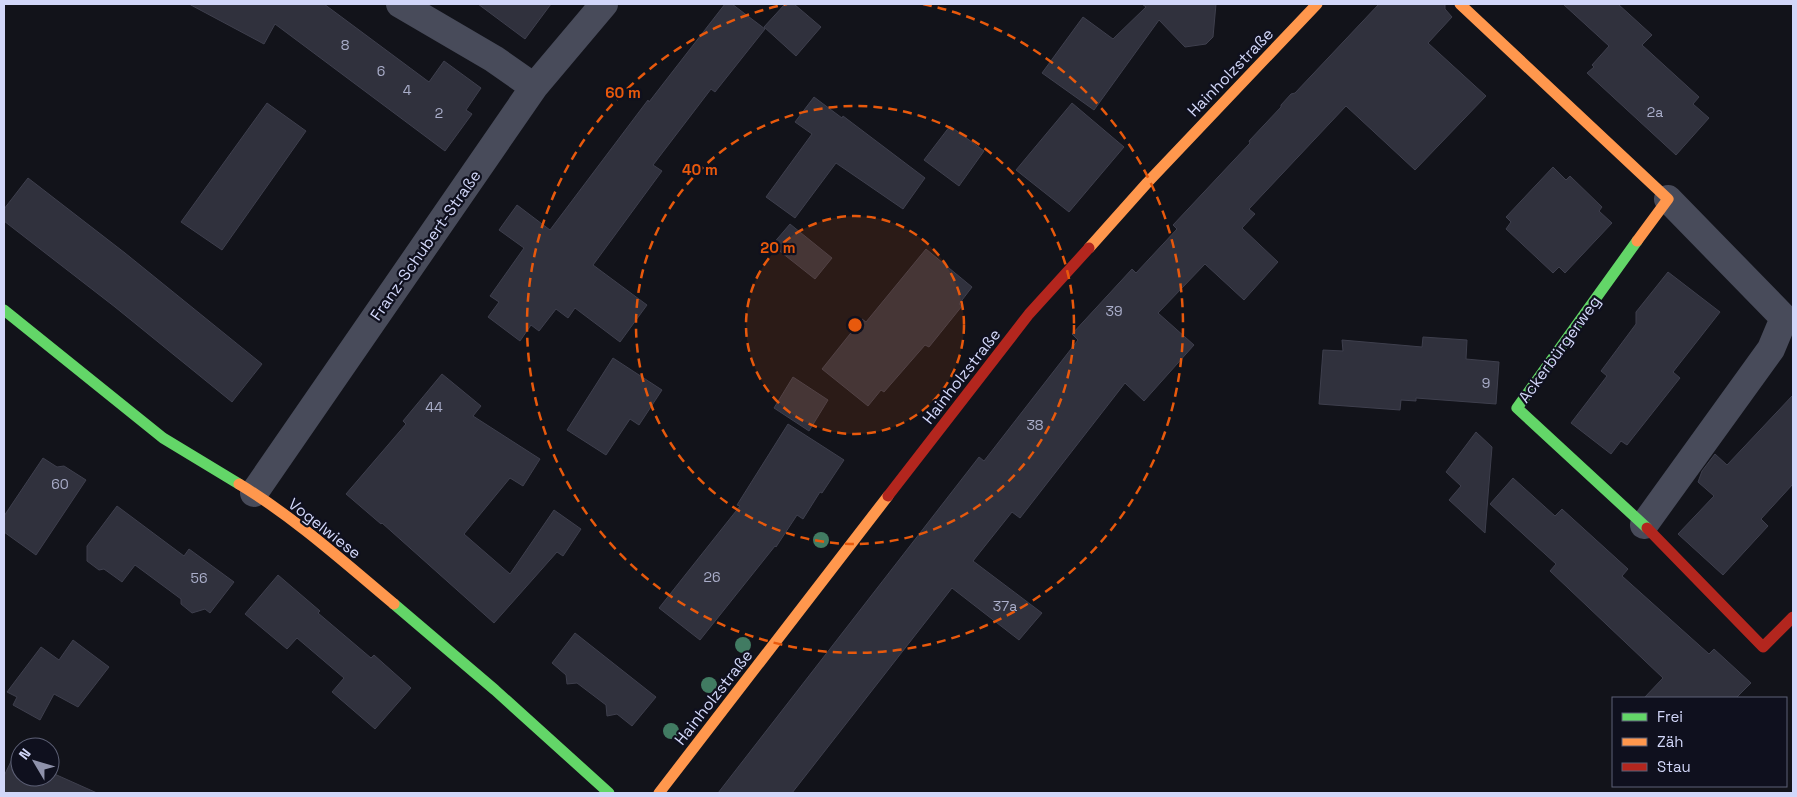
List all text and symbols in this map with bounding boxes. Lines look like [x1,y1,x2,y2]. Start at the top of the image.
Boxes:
street label: Hainholzstraße [1183,24,1278,121]
house number: 8 [341,36,350,54]
house number: 6 [377,62,385,80]
house number: 4 [403,81,412,99]
text: 60 m [605,83,641,102]
house number: 2a [1647,103,1663,121]
house number: 2 [435,104,443,122]
text: 40 m [682,160,718,179]
street label: Franz-Schubert-Straße [365,166,485,325]
text: 20 m [760,238,796,257]
street label: Ackerbürgerweg [1513,292,1605,407]
house number: 39 [1105,302,1123,320]
centre of rings [846,316,864,334]
street label: Hainholzstraße [918,324,1005,428]
house number: 9 [1482,374,1490,392]
house number: 44 [425,398,443,416]
house number: 38 [1026,416,1044,434]
house number: 60 [51,475,69,493]
street label: Vogelwiese [284,493,365,563]
house number: 26 [703,568,721,586]
house number: 56 [191,569,207,587]
house number: 37a [993,597,1017,615]
street label: Hainholzstraße [670,645,757,749]
legend [1612,697,1787,787]
text: Frei [1657,707,1683,726]
text: Zäh [1657,732,1683,751]
north arrow [10,737,60,787]
text: N [15,745,35,763]
text: Stau [1657,757,1691,776]

